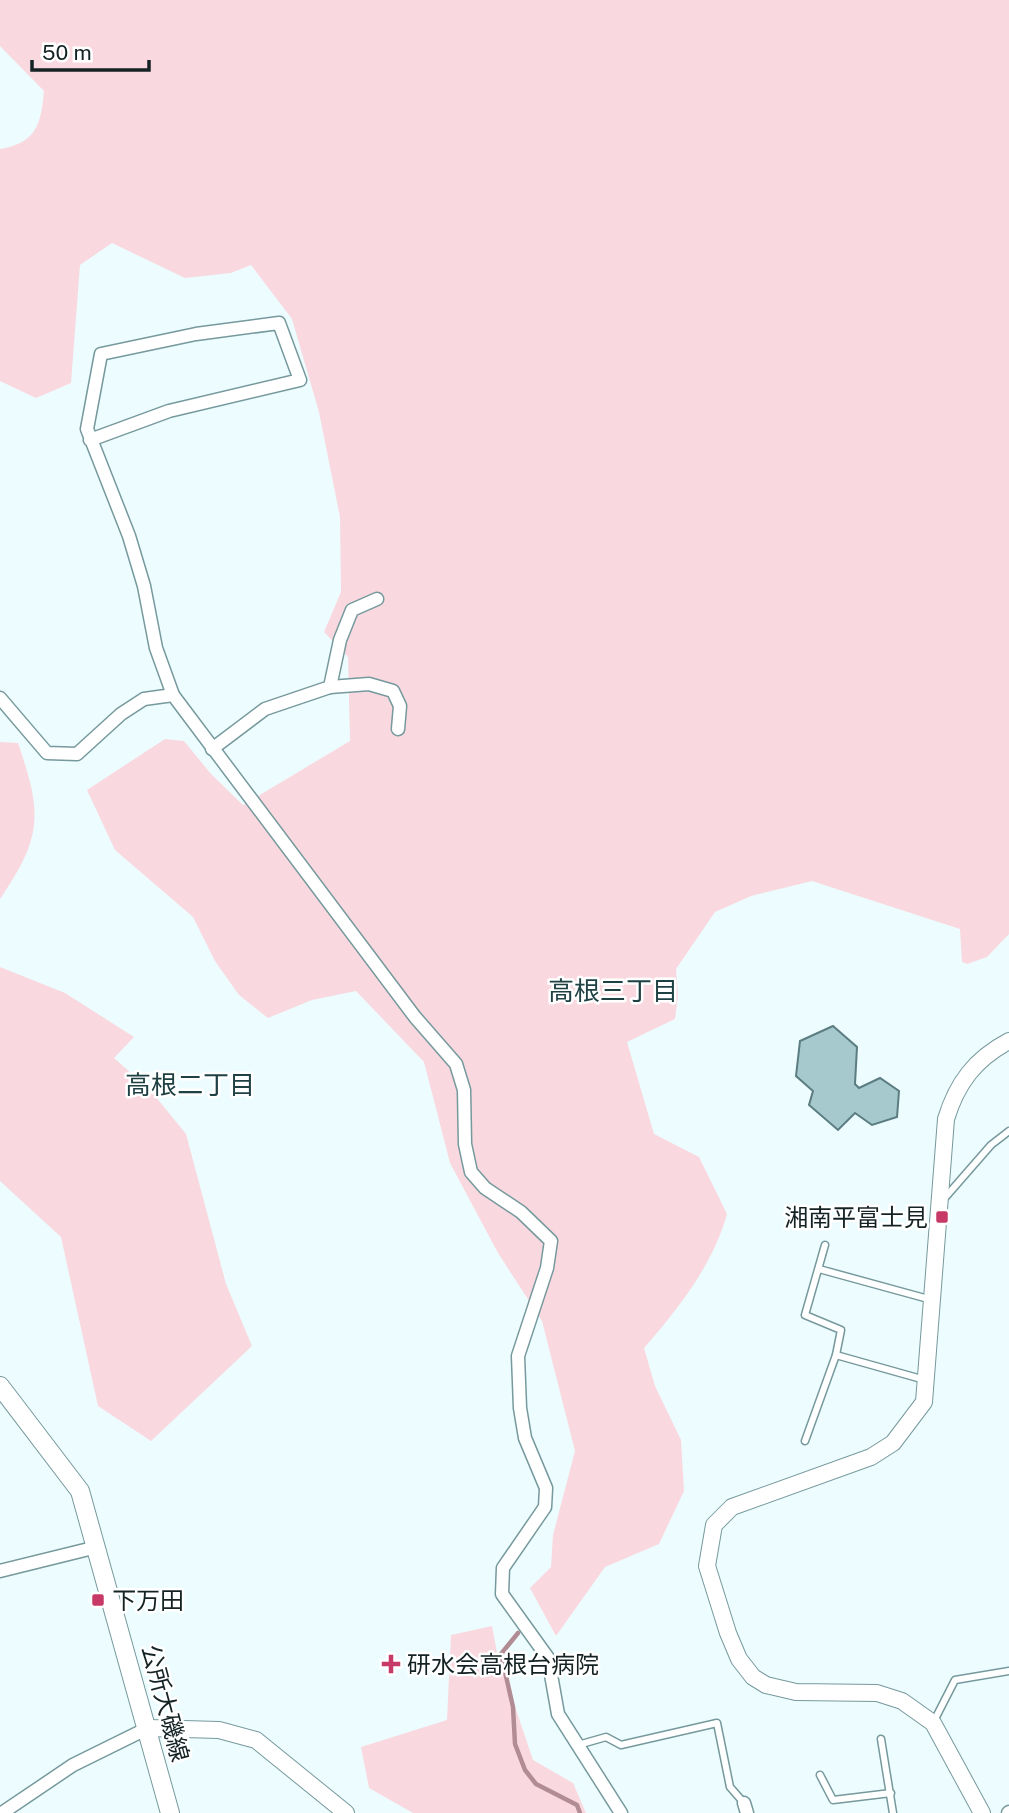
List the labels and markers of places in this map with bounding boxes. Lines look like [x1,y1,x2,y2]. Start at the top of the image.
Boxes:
place label: 湘南平富士見 [784,1203,928,1231]
marker: 湘南平富士見 [934,1209,950,1225]
place label: 下万田 [112,1586,184,1614]
marker: 下万田 [90,1592,106,1608]
place label: 研水会高根台病院 [407,1650,599,1678]
marker: 研水会高根台病院 [381,1654,401,1674]

